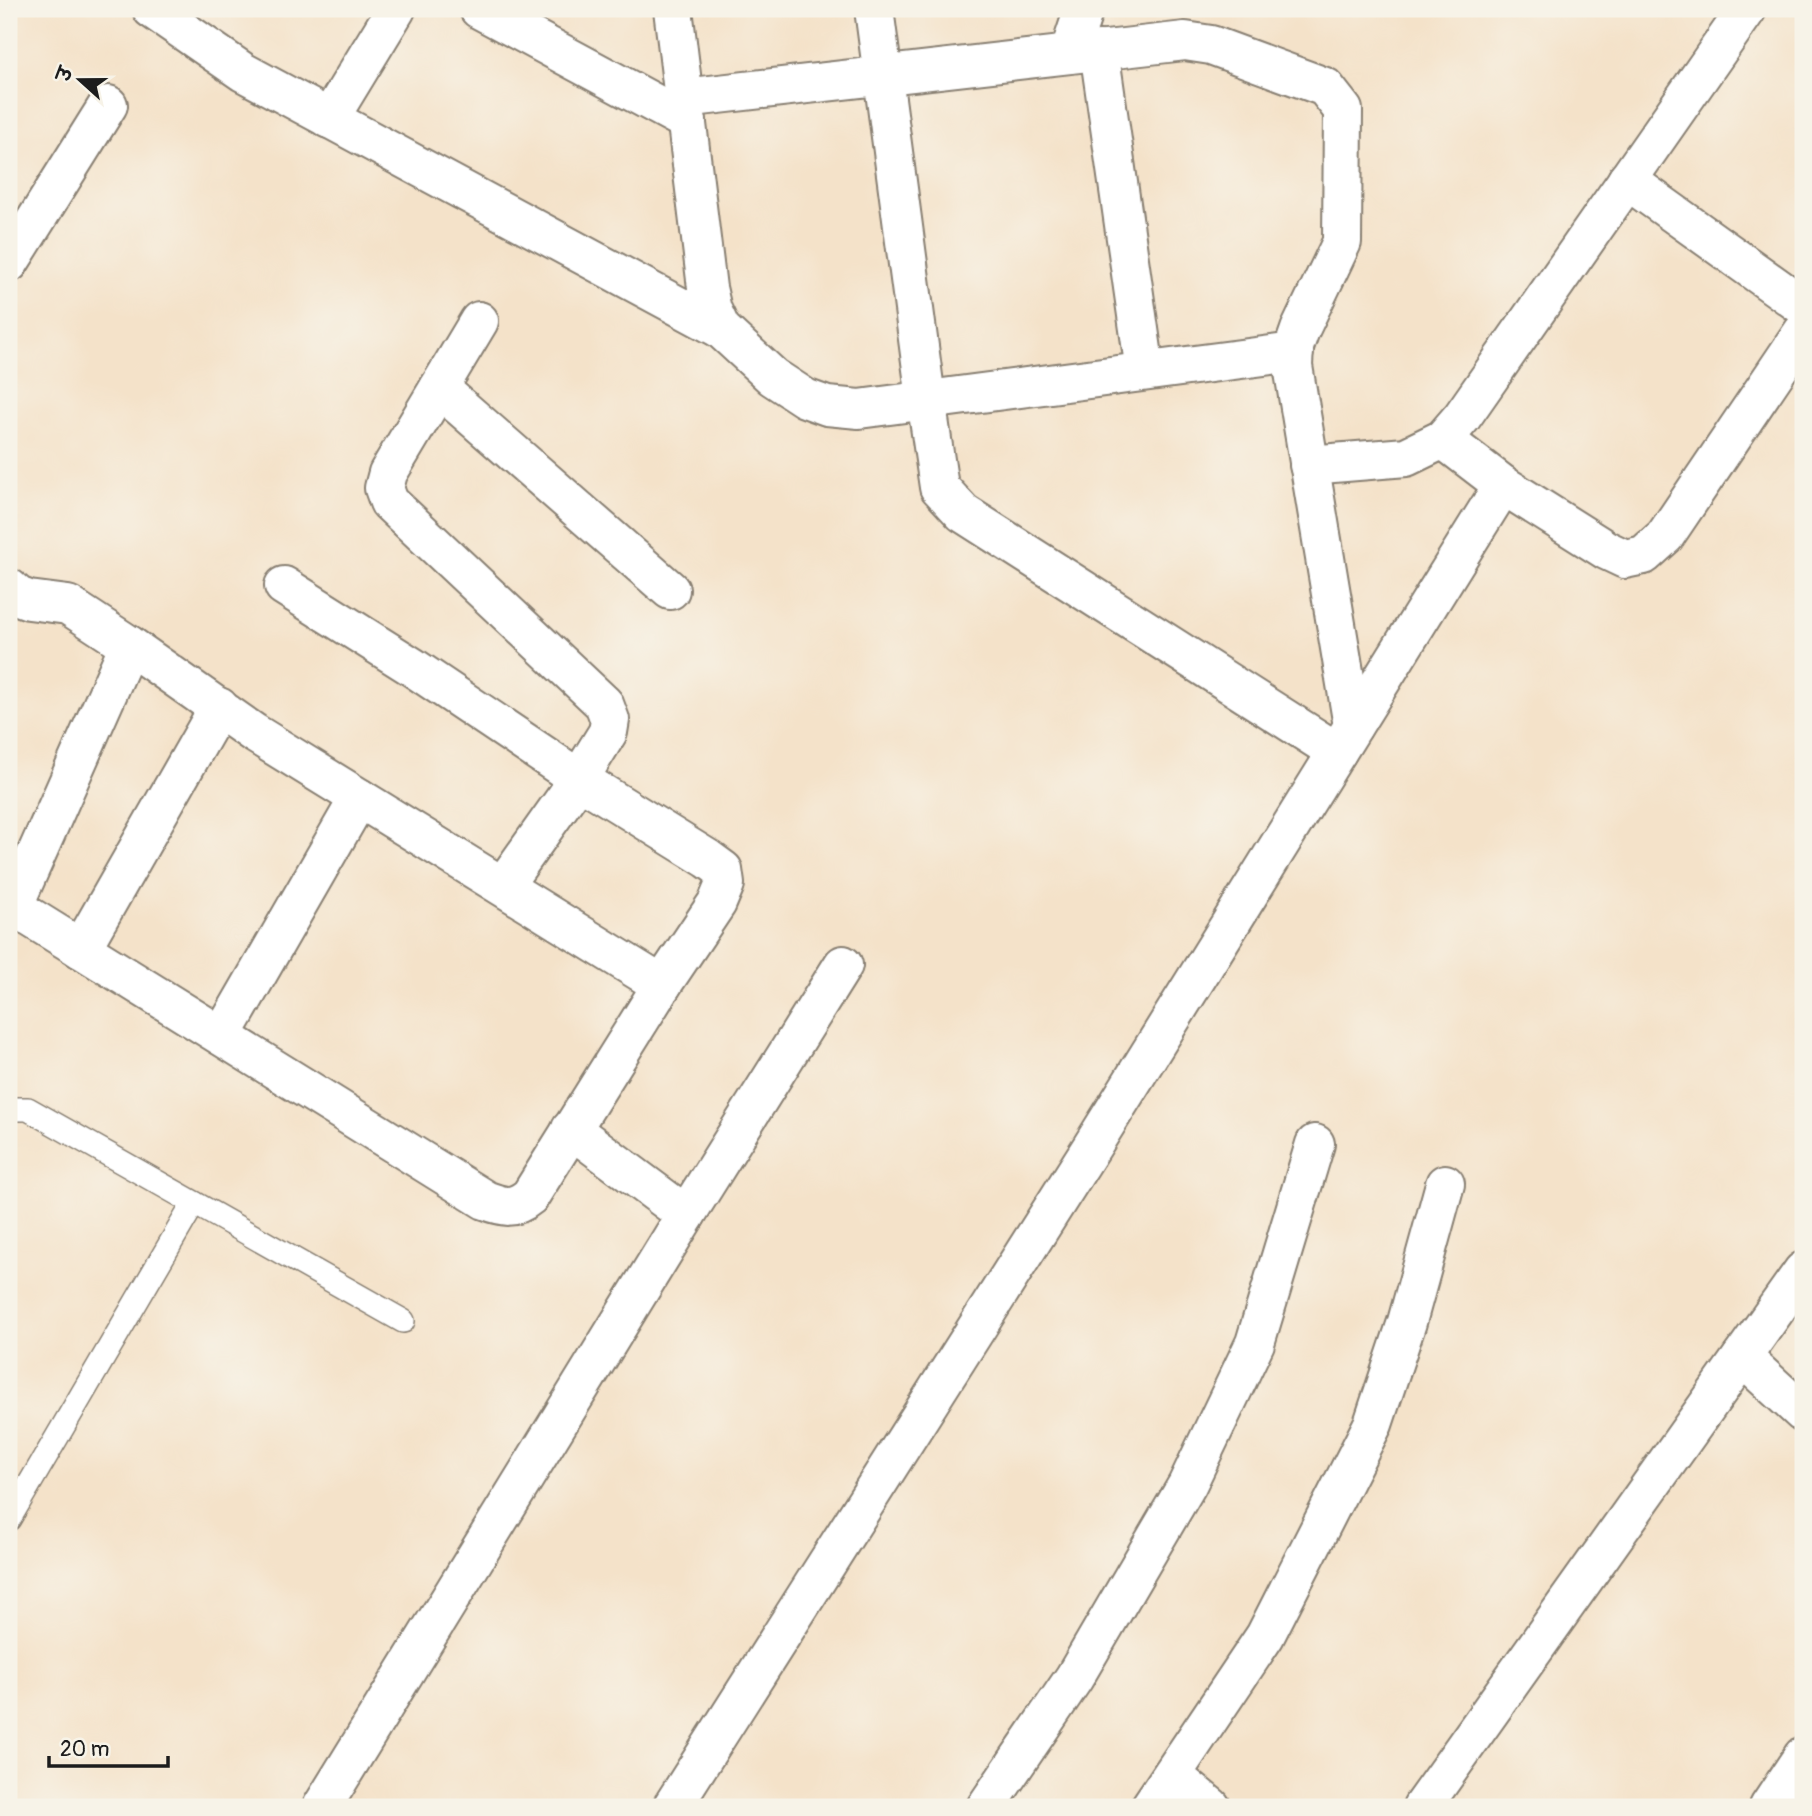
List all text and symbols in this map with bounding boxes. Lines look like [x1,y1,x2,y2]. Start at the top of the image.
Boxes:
north arrow [46,46,116,116]
text: उ [51,62,79,86]
scale bar [49,1725,168,1769]
text: 20 m [60,1736,109,1763]

